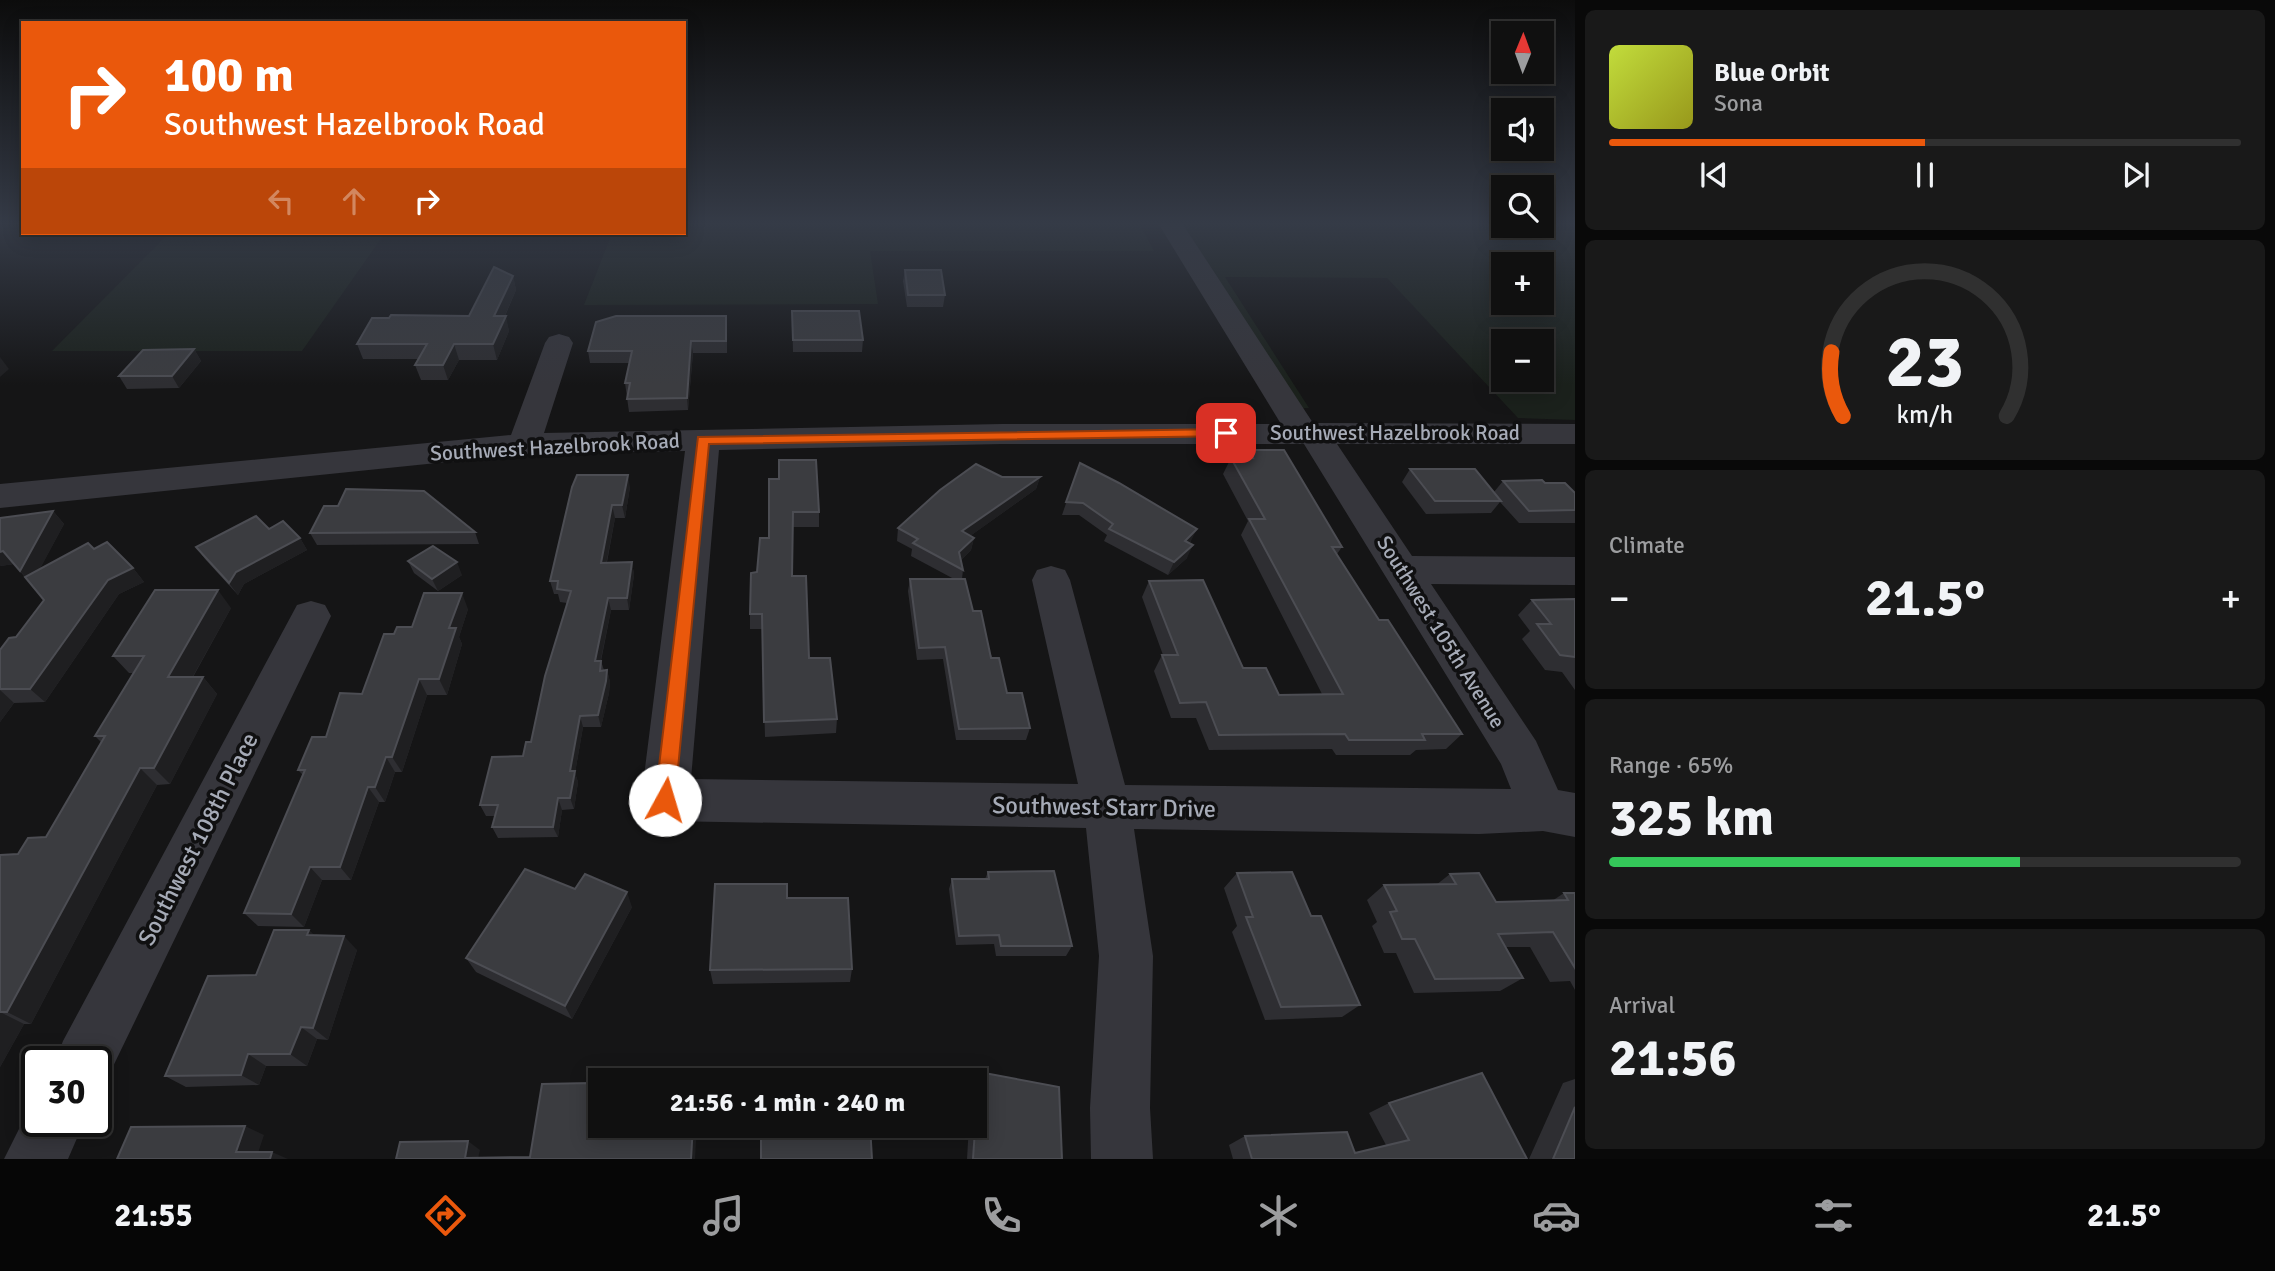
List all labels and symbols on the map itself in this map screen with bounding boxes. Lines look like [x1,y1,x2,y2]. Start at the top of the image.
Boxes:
north arrow [1491,21,1554,84]
pin [1196,403,1256,463]
street label: Southwest Hazelbrook Road [1270,420,1520,446]
street label: Southwest Hazelbrook Road [429,427,681,467]
street label: Southwest 105th Avenue [1371,531,1511,733]
street label: Southwest 108th Place [131,728,265,950]
position arrow [628,763,702,837]
street label: Southwest Starr Drive [992,790,1216,824]
speed limit sign: 30 [21,1046,112,1137]

